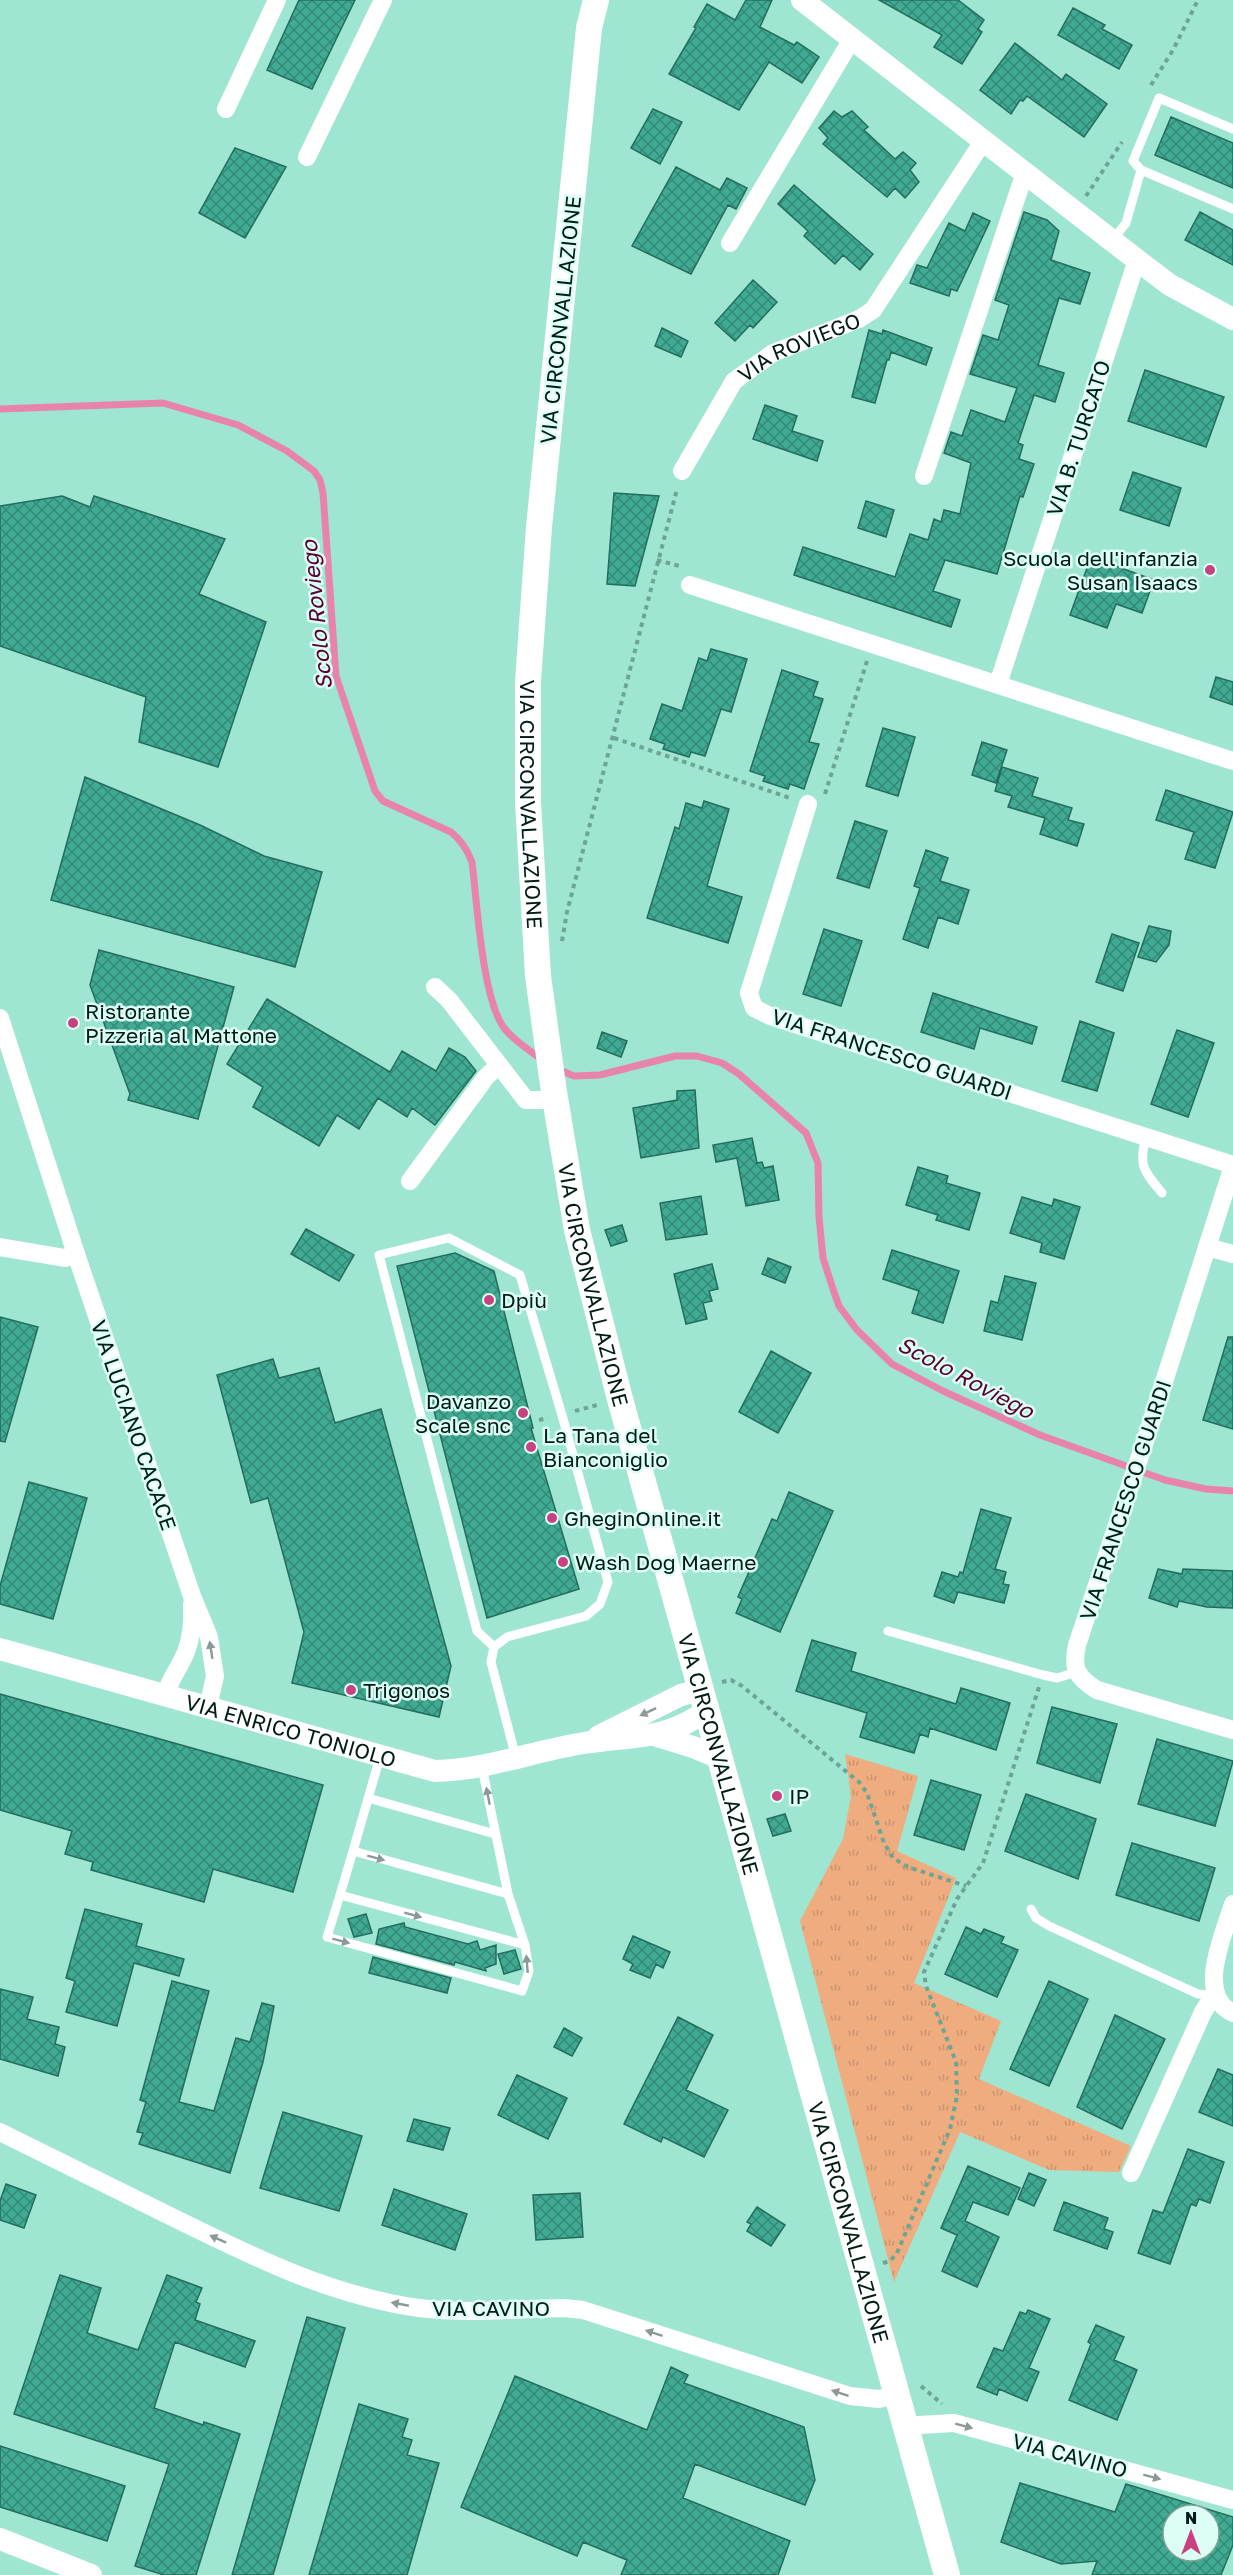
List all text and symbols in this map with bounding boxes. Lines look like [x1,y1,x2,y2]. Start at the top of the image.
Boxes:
street label: VIA CIRCONVALLAZIONE [534,195,586,445]
street label: VIA ROVIEGO [732,307,864,387]
street label: VIA B. TURCATO [1041,357,1115,519]
water label: Scolo Roviego [295,537,337,691]
place label: Scuola dell'infanzia Susan Isaacs [1003,545,1198,595]
marker: Scuola dell'infanzia Susan Isaacs [1203,563,1217,577]
street label: VIA CIRCONVALLAZIONE [515,680,548,930]
place label: Ristorante Pizzeria al Mattone [85,998,277,1048]
street label: VIA FRANCESCO GUARDI [768,1003,1016,1105]
marker: Ristorante Pizzeria al Mattone [66,1016,80,1030]
street label: VIA CIRCONVALLAZIONE [553,1161,634,1410]
place label: Dpiù [501,1287,547,1313]
marker: Dpiù [482,1293,496,1307]
street label: VIA LUCIANO CACACE [86,1317,182,1533]
water label: Scolo Roviego [893,1330,1040,1425]
street label: VIA FRANCESCO GUARDI [1074,1376,1176,1624]
place label: Davanzo Scale snc [415,1388,511,1438]
marker: Davanzo Scale snc [516,1406,530,1420]
place label: La Tana del Bianconiglio [543,1422,668,1472]
marker: La Tana del Bianconiglio [524,1440,538,1454]
place label: GheginOnline.it [564,1505,721,1531]
marker: GheginOnline.it [545,1511,559,1525]
place label: Wash Dog Maerne [575,1549,756,1575]
marker: Wash Dog Maerne [556,1555,570,1569]
street label: VIA CIRCONVALLAZIONE [673,1630,765,1878]
one-way arrow [207,1641,216,1660]
place label: Trigonos [363,1677,450,1703]
marker: Trigonos [344,1683,358,1697]
street label: VIA ENRICO TONIOLO [182,1689,399,1772]
one-way arrow [639,1708,656,1717]
place label: IP [789,1783,809,1809]
one-way arrow [483,1786,492,1805]
marker: IP [770,1789,784,1803]
one-way arrow [367,1853,385,1863]
one-way arrow [404,1911,422,1920]
one-way arrow [332,1937,350,1947]
one-way arrow [522,1954,532,1973]
street label: VIA CIRCONVALLAZIONE [803,2099,895,2346]
one-way arrow [209,2234,226,2243]
street label: VIA CAVINO [432,2295,550,2321]
one-way arrow [391,2299,410,2308]
one-way arrow [645,2327,663,2337]
one-way arrow [831,2388,849,2397]
one-way arrow [955,2422,973,2431]
street label: VIA CAVINO [1010,2427,1130,2483]
one-way arrow [1143,2473,1161,2483]
north arrow [1161,2503,1221,2563]
text: N [1185,2508,1197,2528]

